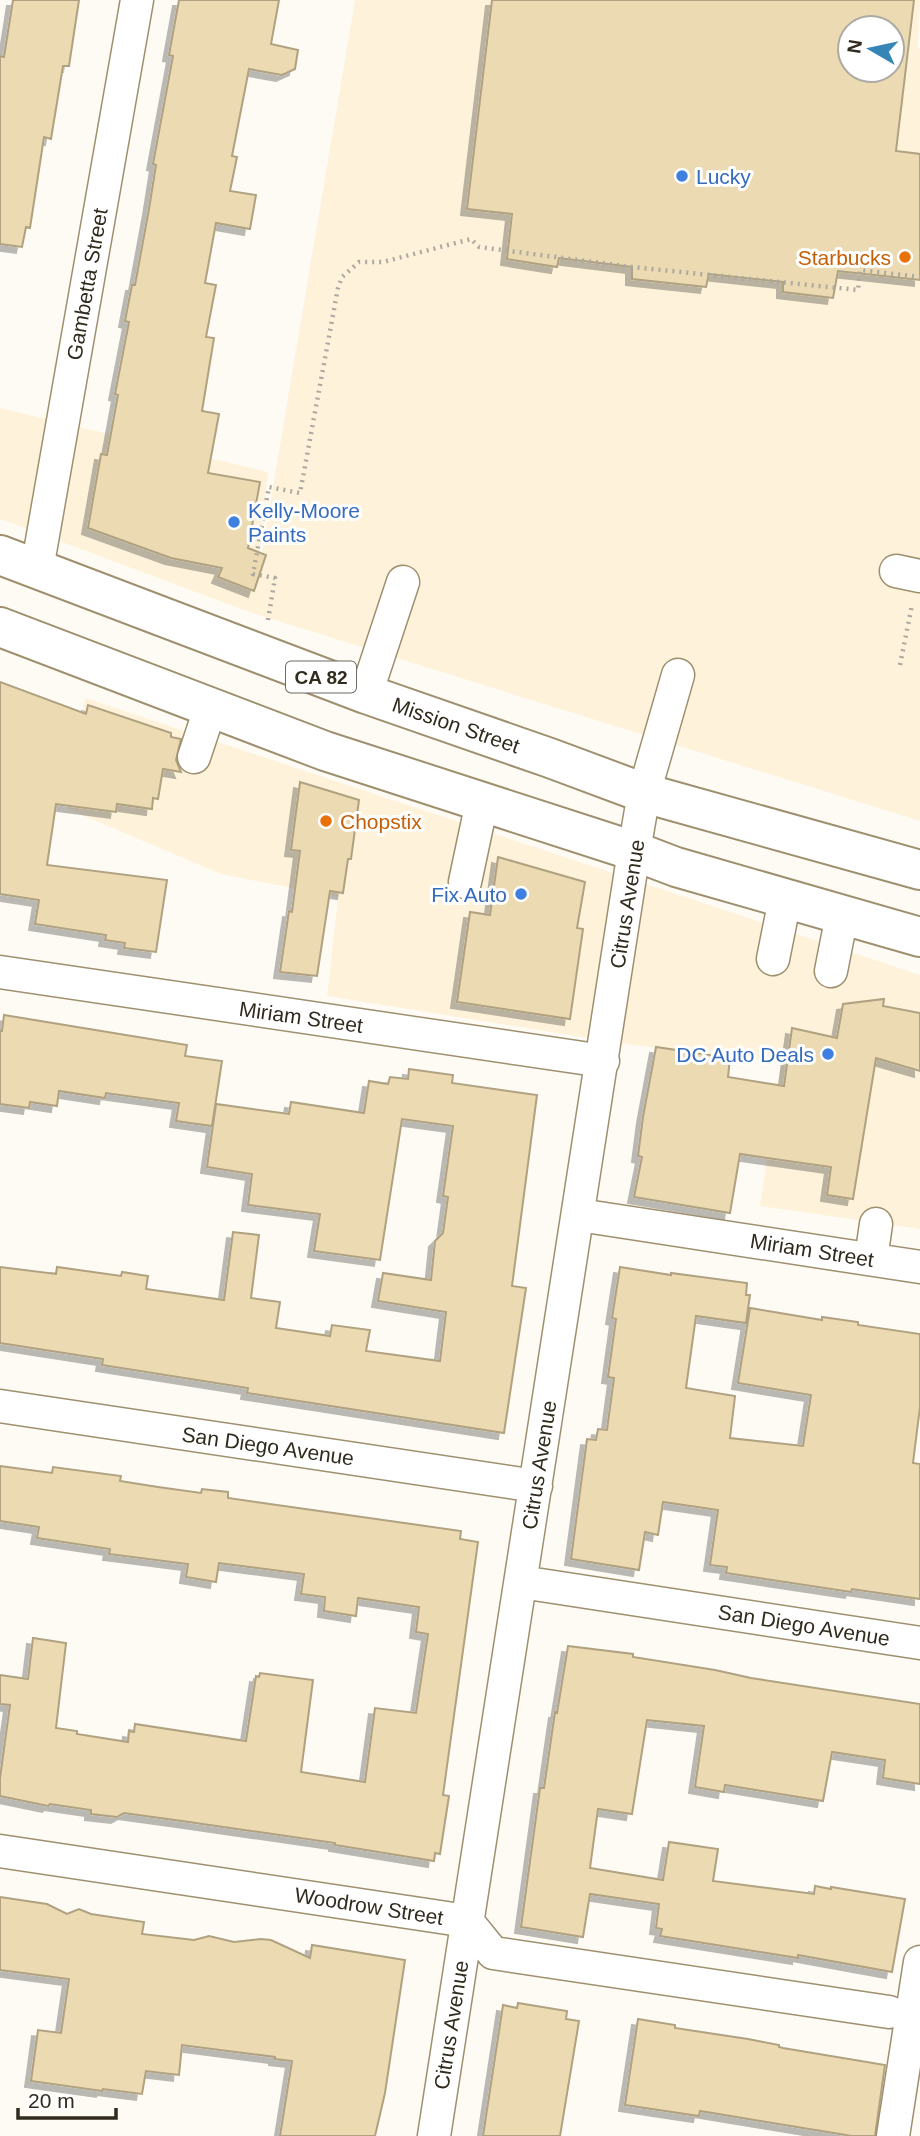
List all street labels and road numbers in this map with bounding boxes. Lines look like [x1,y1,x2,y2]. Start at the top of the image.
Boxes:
street label: Gambetta Street [62,206,112,362]
road number: CA 82 [286,662,356,692]
street label: Mission Street [389,692,523,758]
street label: Citrus Avenue [605,838,649,970]
street label: Miriam Street [238,997,365,1037]
street label: Miriam Street [749,1229,876,1271]
street label: Citrus Avenue [517,1399,561,1531]
street label: San Diego Avenue [180,1423,356,1469]
street label: San Diego Avenue [716,1600,892,1650]
street label: Woodrow Street [293,1883,445,1929]
street label: Citrus Avenue [429,1959,473,2091]

